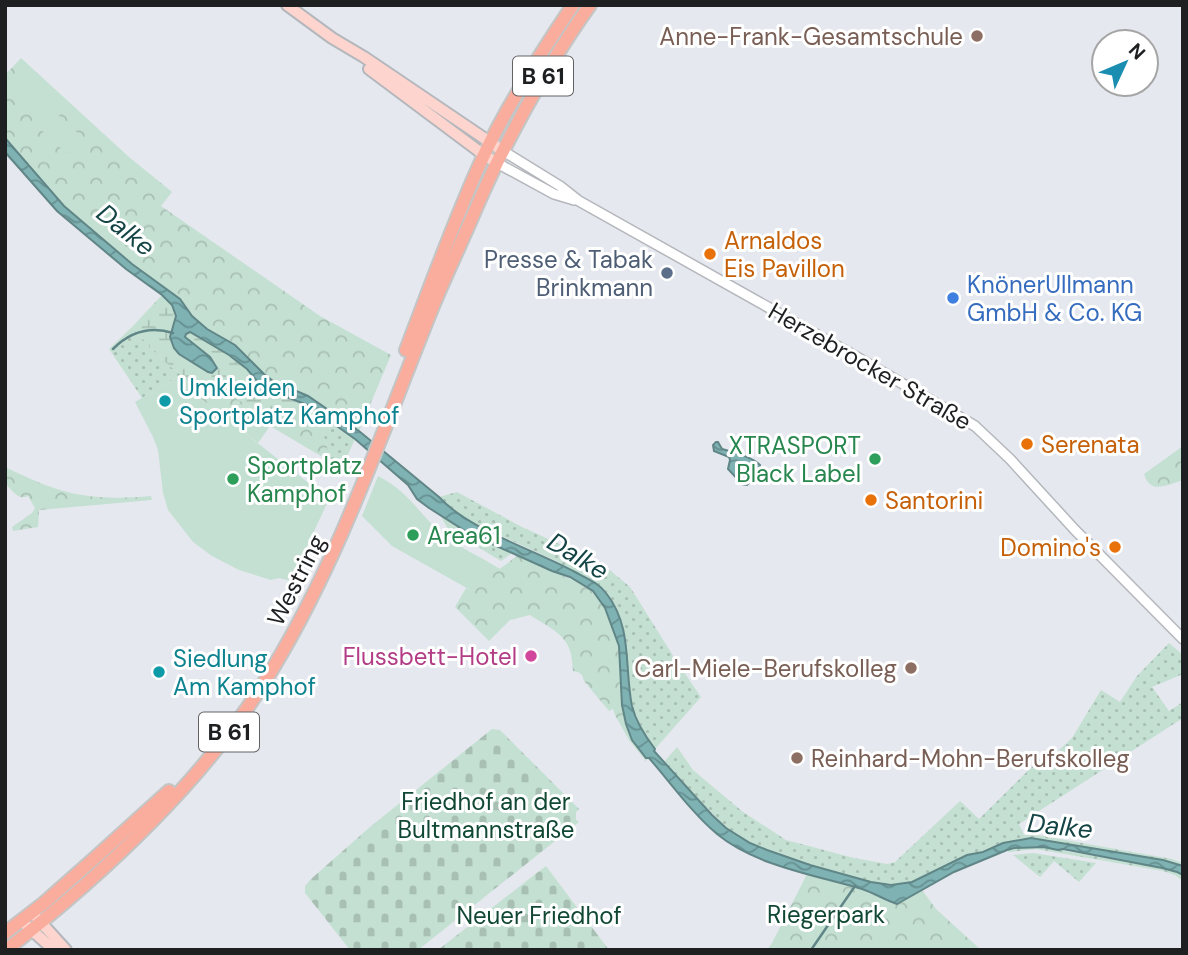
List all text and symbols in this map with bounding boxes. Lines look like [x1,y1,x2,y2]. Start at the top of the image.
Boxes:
place label: Anne-Frank-Gesamtschule [659,21,963,52]
marker: Anne-Frank-Gesamtschule [969,28,985,44]
north arrow [1090,28,1160,98]
text: N [1123,38,1151,65]
road number: B 61 [513,57,573,96]
water label: Dalke [90,196,162,264]
place label: Arnaldos Eis Pavillon [724,225,845,284]
place label: Presse & Tabak Brinkmann [484,244,653,303]
marker: Arnaldos Eis Pavillon [702,246,718,262]
marker: Presse & Tabak Brinkmann [659,265,675,281]
place label: KnönerUllmann GmbH & Co. KG [967,269,1142,328]
marker: KnönerUllmann GmbH & Co. KG [945,290,961,306]
street label: Herzebrocker Straße [763,295,977,437]
place label: Umkleiden Sportplatz Kamphof [179,372,400,431]
marker: Umkleiden Sportplatz Kamphof [157,393,173,409]
place label: Serenata [1041,429,1140,460]
place label: XTRASPORT Black Label [729,430,861,489]
marker: Serenata [1019,436,1035,452]
place label: Sportplatz Kamphof [247,450,362,509]
marker: XTRASPORT Black Label [867,451,883,467]
marker: Sportplatz Kamphof [225,471,241,487]
place label: Santorini [885,485,983,516]
marker: Santorini [863,492,879,508]
place label: Area61 [427,520,501,551]
water label: Dalke [541,525,615,587]
marker: Area61 [405,527,421,543]
street label: Westring [260,529,332,631]
place label: Domino's [1000,532,1101,563]
marker: Domino's [1107,539,1123,555]
place label: Flussbett-Hotel [343,641,517,672]
place label: Siedlung Am Kamphof [173,643,316,702]
marker: Flussbett-Hotel [523,648,539,664]
place label: Carl-Miele-Berufskolleg [634,653,897,684]
marker: Carl-Miele-Berufskolleg [903,660,919,676]
marker: Siedlung Am Kamphof [151,664,167,680]
road number: B 61 [199,712,259,752]
place label: Reinhard-Mohn-Berufskolleg [811,743,1130,774]
marker: Reinhard-Mohn-Berufskolleg [789,750,805,766]
park label: Friedhof an der Bultmannstraße [398,786,575,845]
water label: Dalke [1026,806,1094,846]
park label: Riegerpark [767,899,885,930]
park label: Neuer Friedhof [456,900,622,931]

